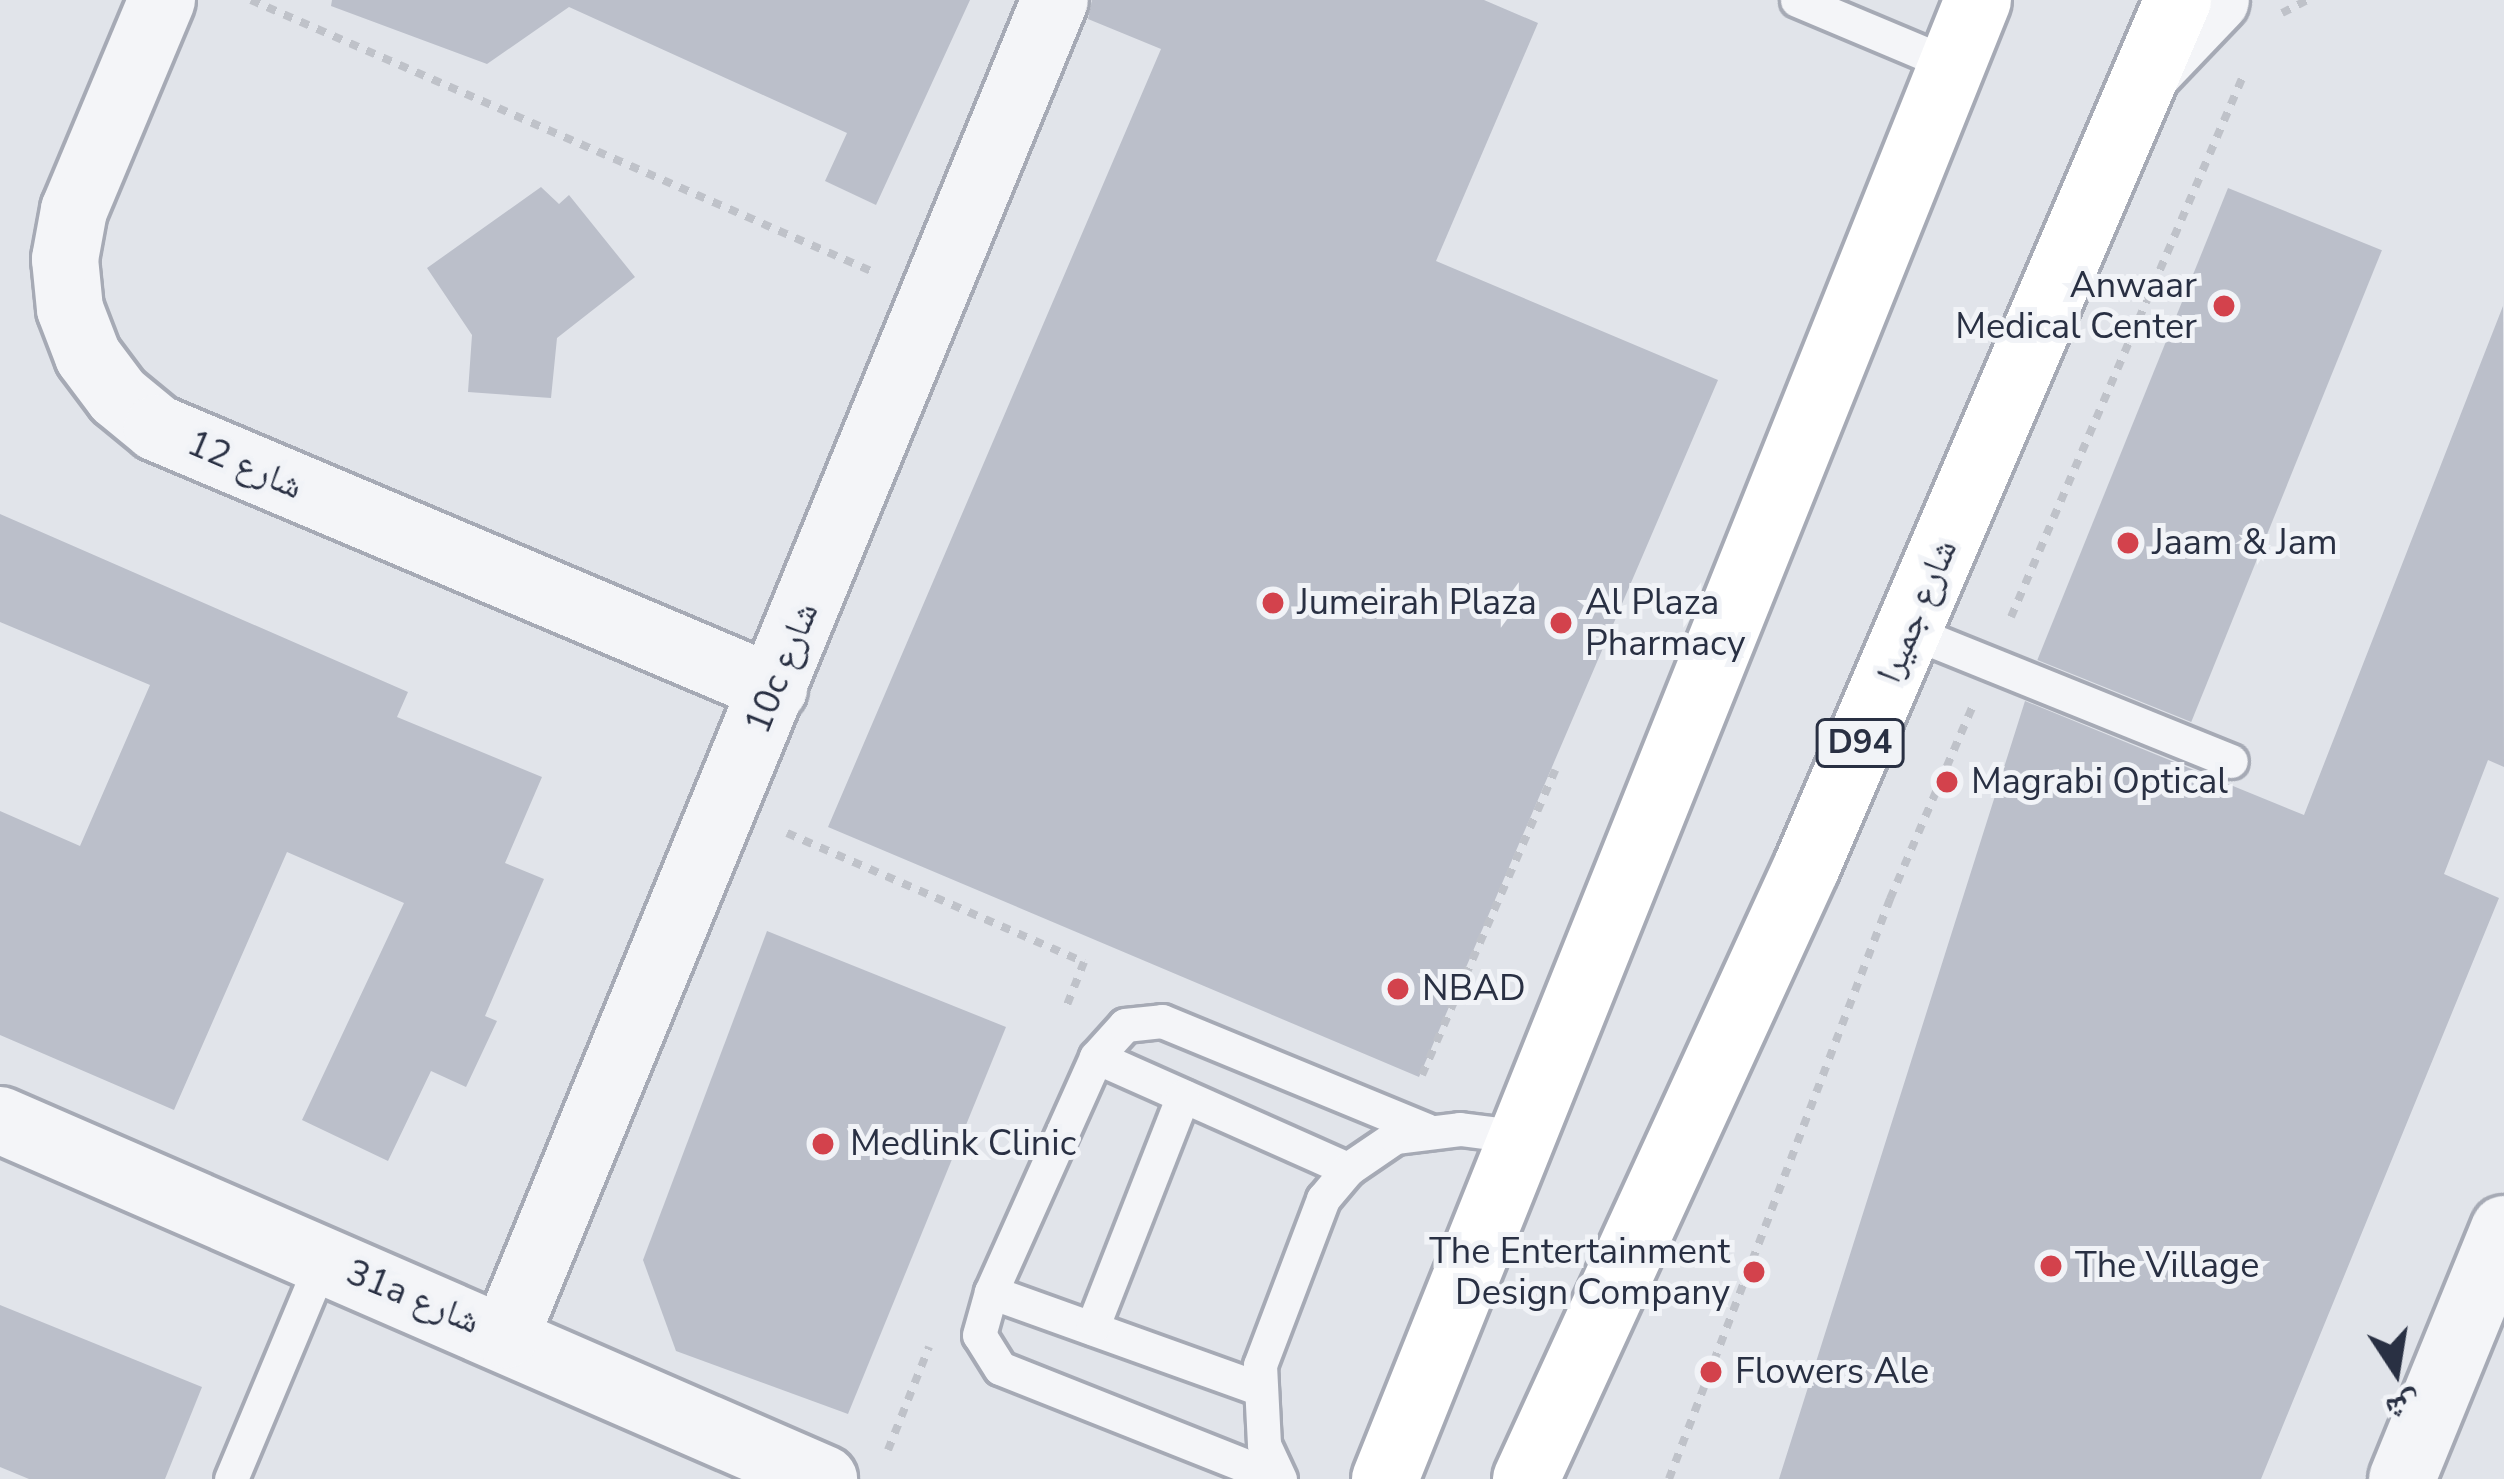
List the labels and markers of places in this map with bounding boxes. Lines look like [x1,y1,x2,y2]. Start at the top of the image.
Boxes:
place label: Anwaar Medical Center [1955,263,2197,348]
marker: Anwaar Medical Center [2208,290,2240,322]
place label: Jaam & Jam [2152,521,2338,565]
marker: Jaam & Jam [2115,530,2141,556]
place label: Al Plaza Pharmacy [1585,580,1745,665]
place label: Jumeirah Plaza [1297,581,1537,625]
marker: Jumeirah Plaza [1260,590,1286,616]
marker: Al Plaza Pharmacy [1548,610,1574,636]
place label: Magrabi Optical [1971,760,2228,804]
marker: Magrabi Optical [1934,769,1960,795]
place label: NBAD [1422,967,1526,1011]
marker: NBAD [1385,976,1411,1002]
place label: Medlink Clinic [850,1122,1076,1166]
marker: Medlink Clinic [807,1128,839,1160]
place label: The Entertainment Design Company [1429,1229,1730,1314]
place label: The Village [2075,1244,2259,1288]
marker: The Village [2038,1253,2064,1279]
marker: The Entertainment Design Company [1741,1259,1767,1285]
place label: Flowers Ale [1735,1350,1929,1394]
marker: Flowers Ale [1698,1359,1724,1385]

